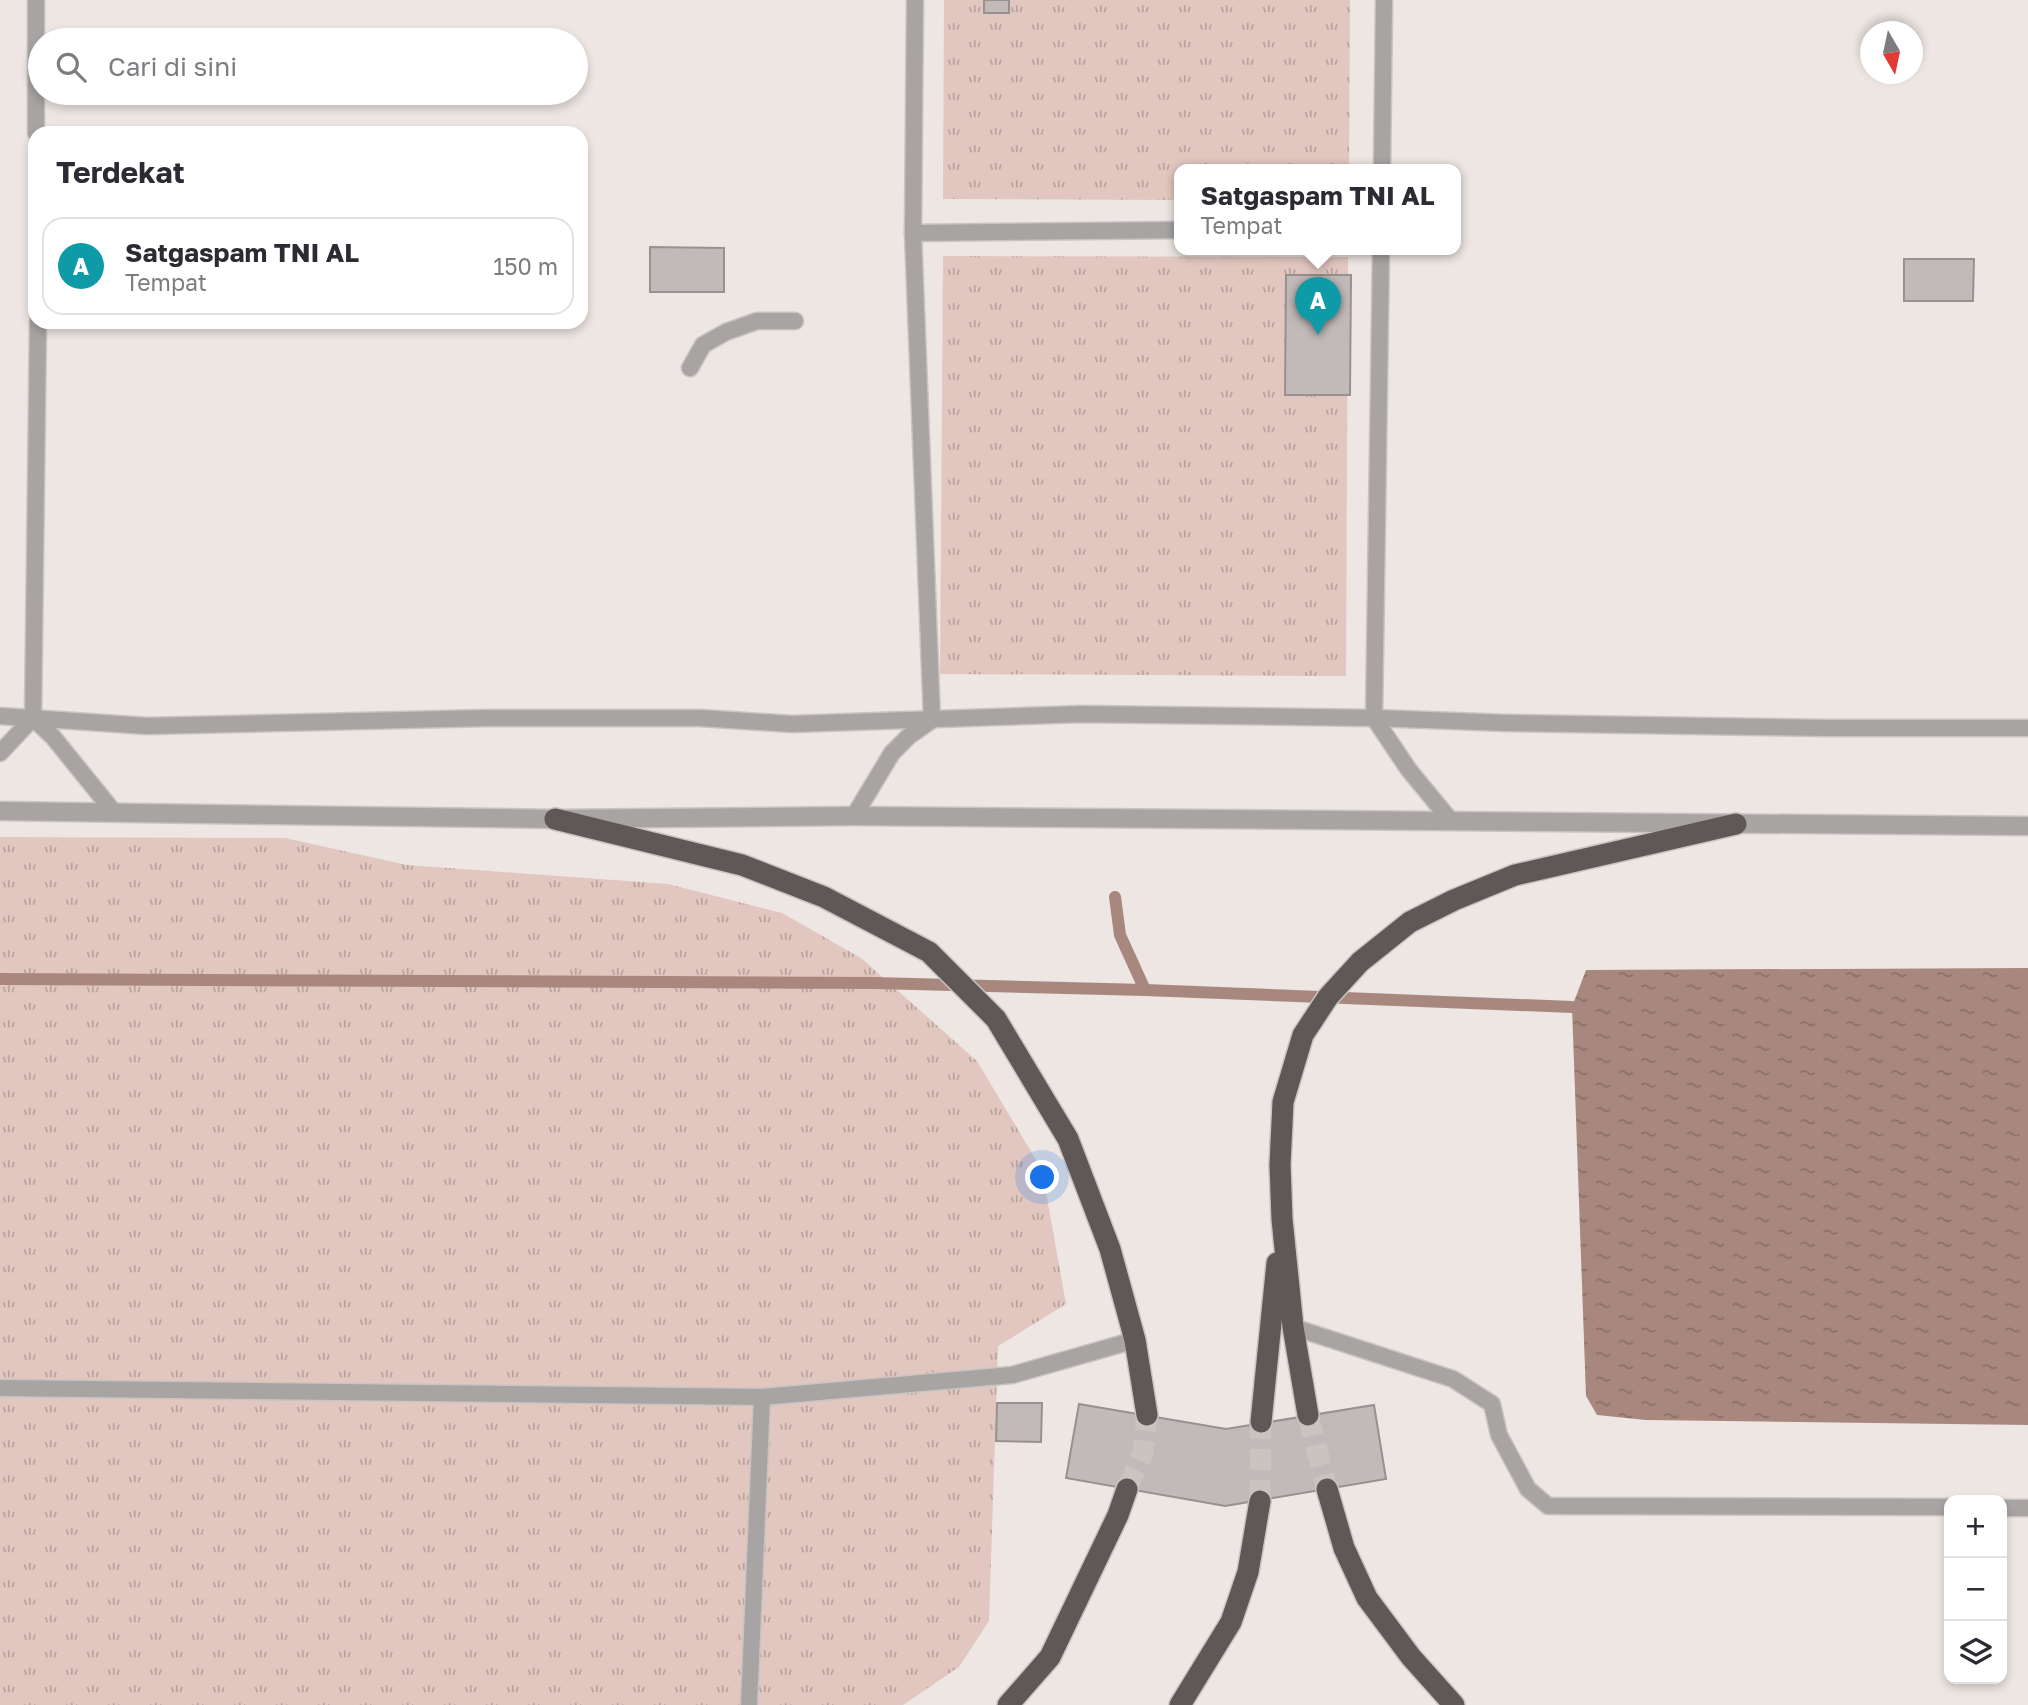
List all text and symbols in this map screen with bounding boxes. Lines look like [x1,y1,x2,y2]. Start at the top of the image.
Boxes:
north arrow [1860,21,1923,84]
search box [28,28,588,105]
icon: search [52,48,90,86]
text: Cari di sini [108,51,237,82]
text: Terdekat [56,154,185,190]
popup [1174,164,1461,255]
text: Satgaspam TNI AL [1200,180,1435,211]
text: Tempat [1200,211,1282,239]
text: Satgaspam TNI AL [125,237,359,268]
text: A [73,252,89,280]
text: 150 m [493,252,558,280]
text: Tempat [125,268,207,296]
pin: A [1295,277,1341,335]
your location [1025,1160,1059,1194]
map controls [1944,1495,2007,1684]
button: + [1944,1495,2007,1558]
button: − [1944,1558,2007,1621]
button: layers [1944,1621,2007,1684]

